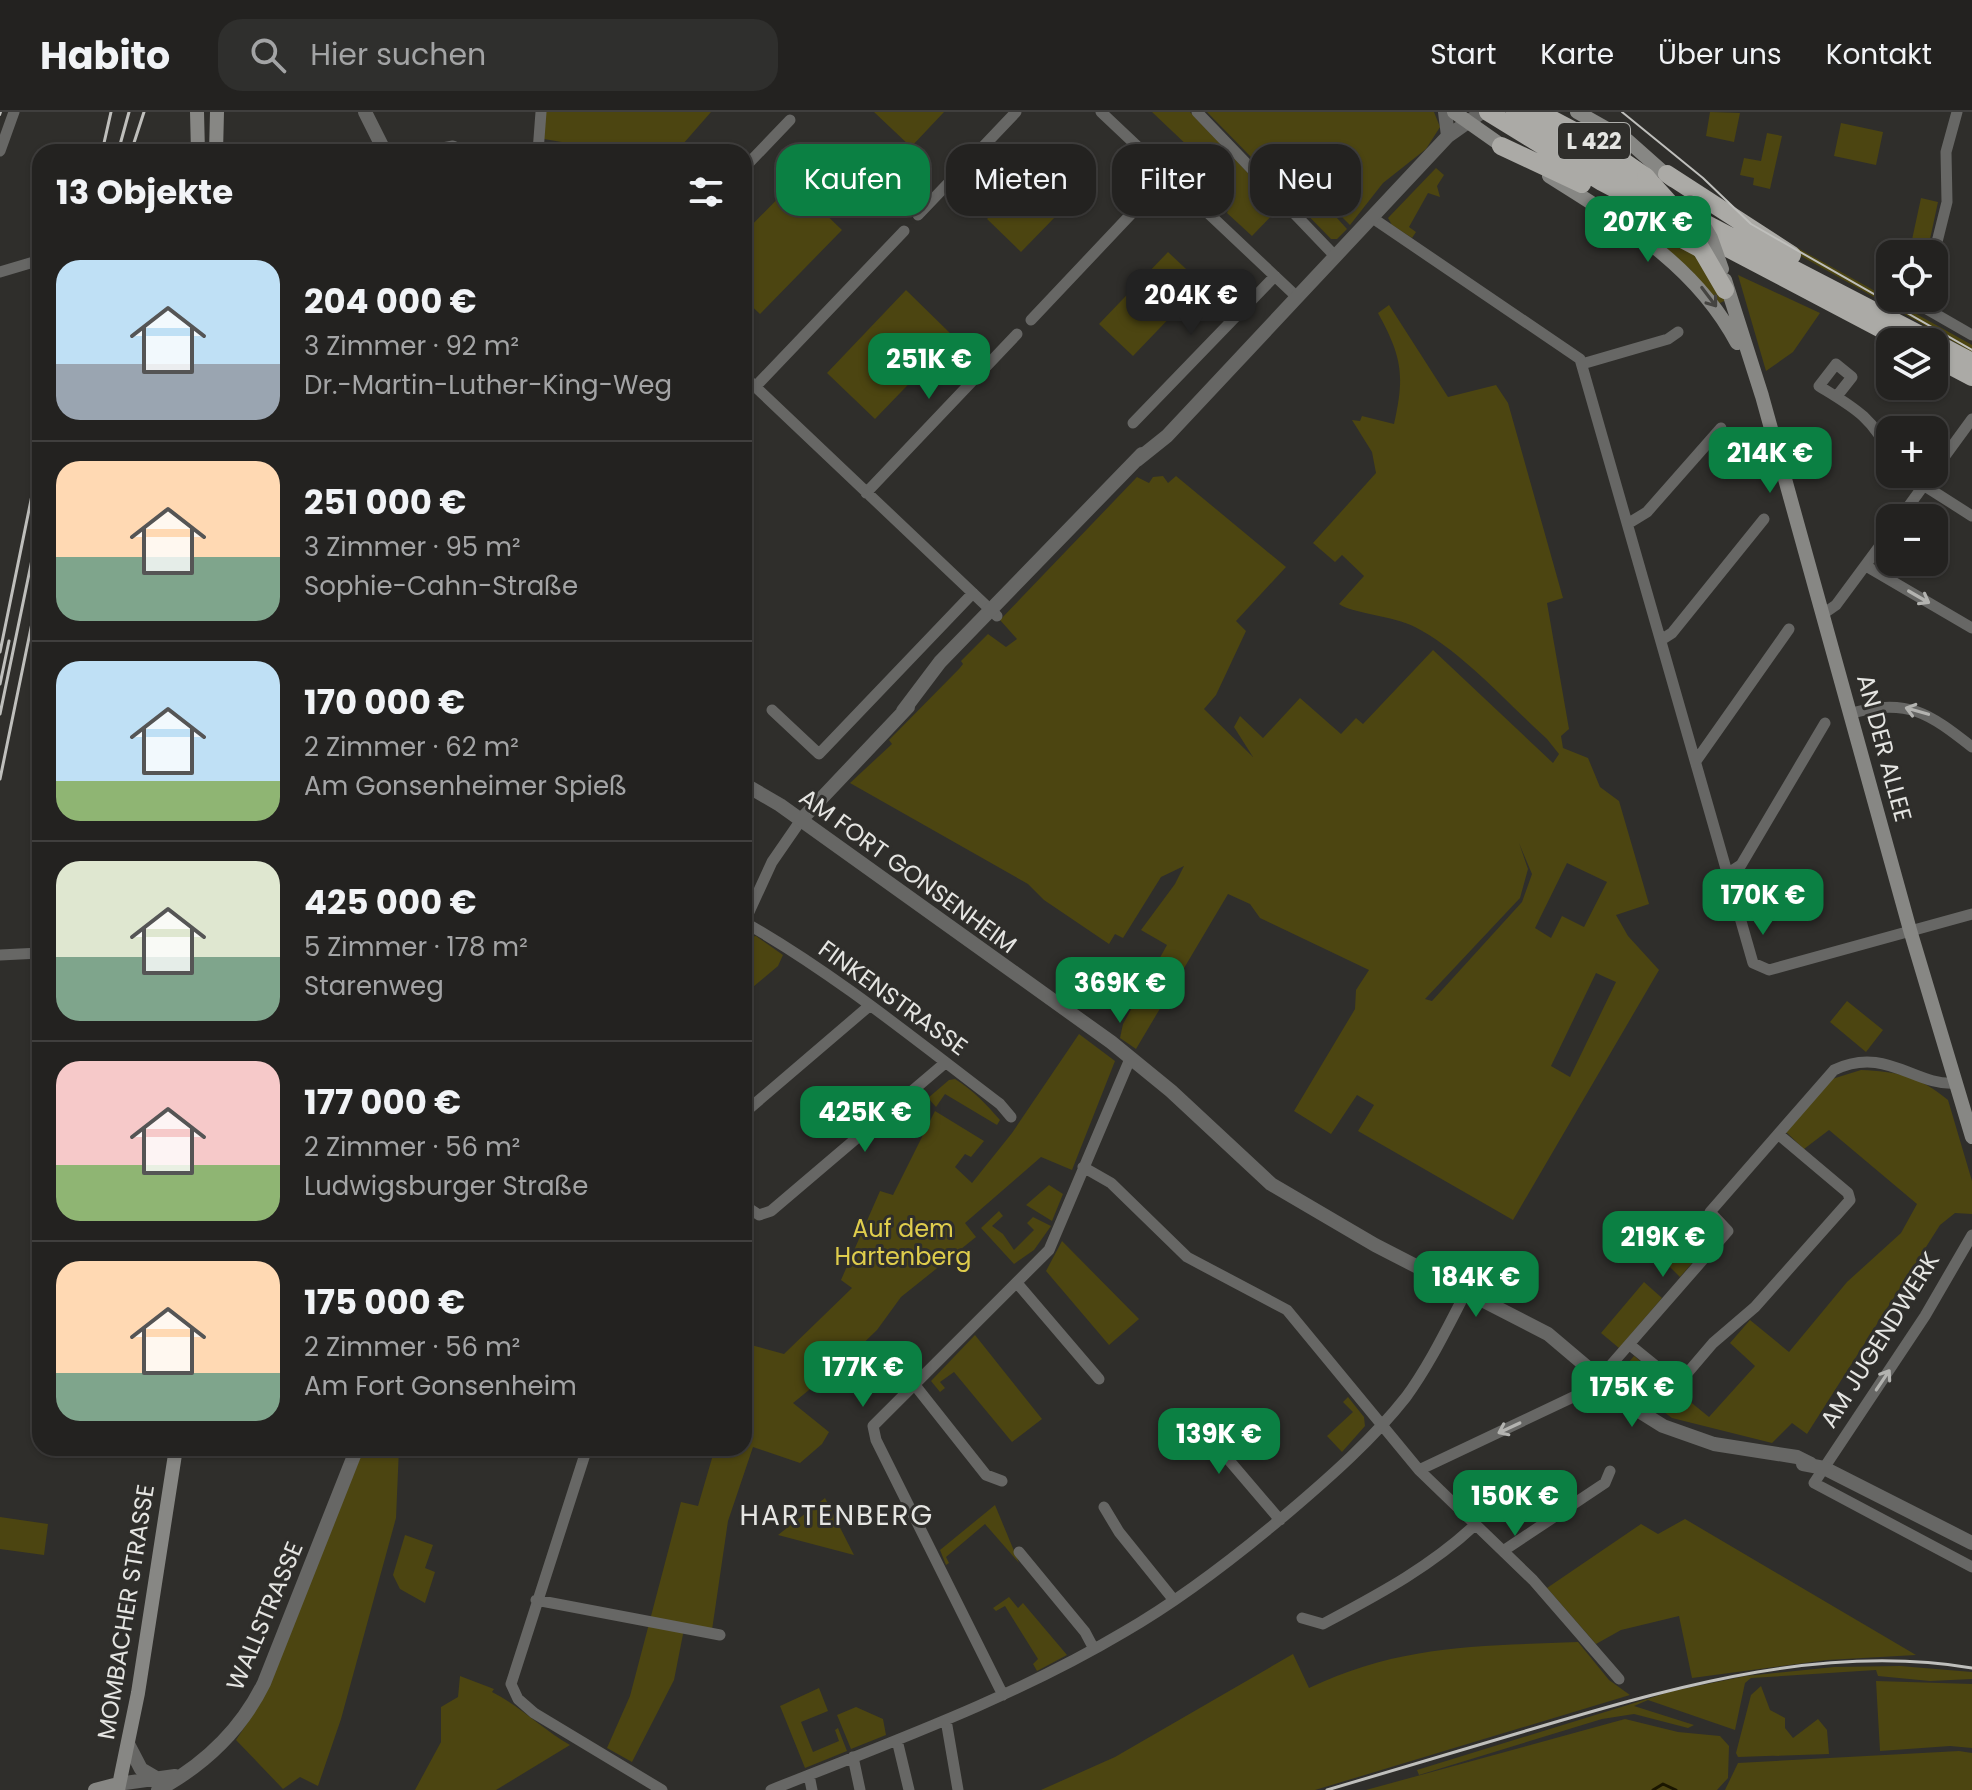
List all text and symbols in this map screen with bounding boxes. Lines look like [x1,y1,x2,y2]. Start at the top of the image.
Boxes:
search box [218,19,778,91]
text: Habito [40,29,170,82]
icon: search [246,33,290,77]
text: Hier suchen [310,33,486,76]
text: Start [1430,35,1496,74]
text: Karte [1540,35,1614,74]
text: Über uns [1658,35,1782,74]
text: Kontakt [1826,35,1932,74]
road number: L 422 [1558,123,1630,159]
chip: Kaufen [776,144,930,216]
chip: Mieten [946,144,1096,216]
chip: Filter [1112,144,1234,216]
chip: Neu [1250,144,1361,216]
text: 13 Objekte [56,168,233,216]
icon: filters [684,170,728,214]
pin: 207K € [1583,196,1713,264]
text: 207K € [1603,204,1693,240]
map controls [1876,240,1948,576]
button: locate [1876,240,1948,312]
pin: 204K € [1126,269,1256,337]
text: 204 000 € [304,277,477,325]
text: 204K € [1144,277,1238,313]
one-way arrow [1700,286,1717,307]
icon: home [120,292,216,388]
text: 3 Zimmer · 92 m² [304,328,519,364]
button: layers [1876,328,1948,400]
pin: 251K € [864,333,994,401]
text: 251K € [886,341,972,377]
text: Dr.-Martin-Luther-King-Weg [304,367,672,403]
button: + [1876,416,1948,488]
pin: 214K € [1705,427,1835,495]
text: 214K € [1727,435,1813,471]
text: 251 000 € [304,478,466,526]
icon: home [120,493,216,589]
button: − [1876,504,1948,576]
text: 3 Zimmer · 95 m² [304,529,521,565]
text: Sophie-Cahn-Straße [304,568,578,604]
one-way arrow [1907,589,1930,605]
street label: AN DER ALLEE [1849,671,1920,825]
text: 170 000 € [304,678,465,726]
icon: home [120,693,216,789]
one-way arrow [1905,703,1930,718]
text: 2 Zimmer · 62 m² [304,729,519,765]
text: Am Gonsenheimer Spieß [304,768,627,804]
street label: AM FORT GONSENHEIM [793,780,1024,961]
pin: 170K € [1698,869,1828,937]
text: 170K € [1721,877,1805,913]
text: 425 000 € [304,878,477,926]
icon: home [120,893,216,989]
text: 5 Zimmer · 178 m² [304,929,528,965]
street label: FINKENSTRASSE [812,932,974,1063]
pin: 369K € [1055,957,1185,1025]
text: 369K € [1074,965,1166,1001]
text: Starenweg [304,968,444,1004]
text: 177 000 € [304,1078,461,1126]
pin: 425K € [800,1086,930,1154]
icon: home [120,1093,216,1189]
text: 425K € [818,1094,912,1130]
text: 2 Zimmer · 56 m² [304,1129,520,1165]
text: Ludwigsburger Straße [304,1168,588,1204]
pin: 219K € [1598,1211,1728,1279]
park label: Auf dem Hartenberg [834,1212,972,1273]
text: 219K € [1621,1219,1705,1255]
street label: AM JUGENDWERK [1812,1245,1947,1434]
pin: 184K € [1411,1251,1541,1319]
text: 184K € [1432,1259,1520,1295]
text: 175 000 € [304,1278,465,1326]
icon: home [120,1293,216,1389]
text: 2 Zimmer · 56 m² [304,1329,520,1365]
pin: 177K € [798,1341,928,1409]
text: 177K € [822,1349,904,1385]
pin: 175K € [1567,1361,1697,1429]
text: Am Fort Gonsenheim [304,1368,577,1404]
text: 175K € [1590,1369,1674,1405]
one-way arrow [1874,1369,1891,1391]
pin: 139K € [1154,1408,1284,1476]
text: 139K € [1176,1416,1262,1452]
one-way arrow [1497,1421,1521,1436]
pin: 150K € [1450,1470,1580,1538]
text: 150K € [1471,1478,1559,1514]
street label: MOMBACHER STRASSE [89,1482,162,1742]
district label: HARTENBERG [740,1496,934,1535]
street label: WALLSTRASSE [218,1536,311,1695]

